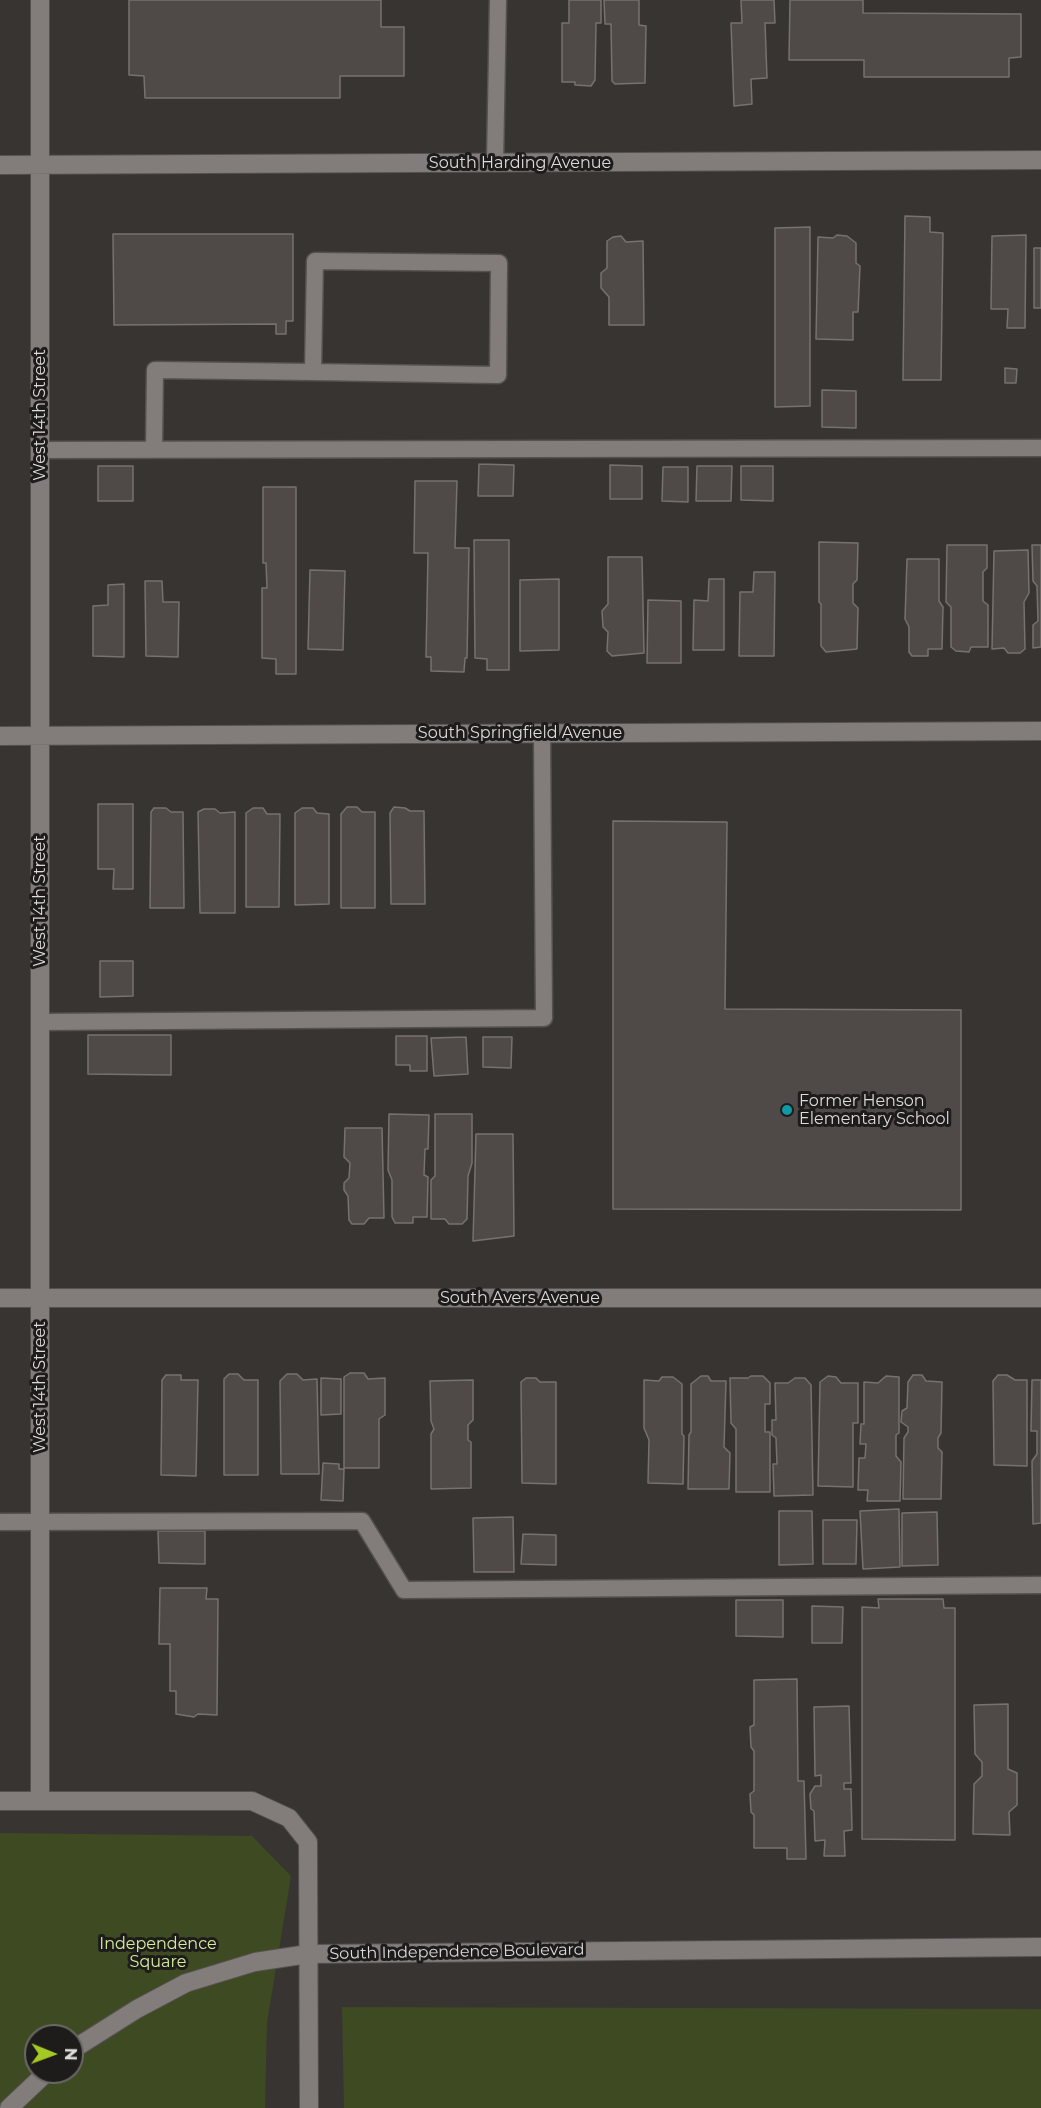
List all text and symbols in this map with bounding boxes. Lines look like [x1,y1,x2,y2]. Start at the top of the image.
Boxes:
street label: South Harding Avenue [429,153,611,173]
street label: West 14th Street [30,349,50,481]
street label: South Springfield Avenue [418,723,622,743]
street label: West 14th Street [30,835,50,967]
place label: Former Henson Elementary School [799,1091,950,1129]
marker: Former Henson Elementary School [780,1103,794,1117]
street label: South Avers Avenue [440,1288,600,1308]
street label: West 14th Street [30,1321,50,1453]
park label: Independence Square [99,1934,217,1972]
street label: South Independence Boulevard [329,1940,585,1964]
north arrow [24,2024,84,2084]
text: N [61,2048,80,2061]

